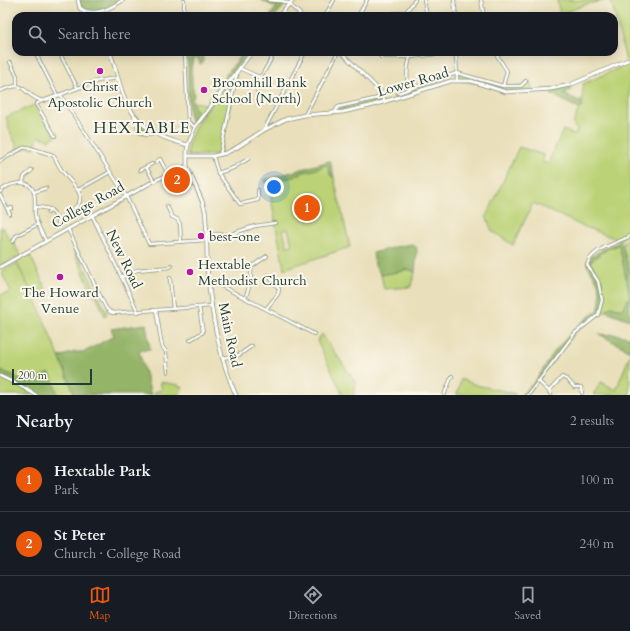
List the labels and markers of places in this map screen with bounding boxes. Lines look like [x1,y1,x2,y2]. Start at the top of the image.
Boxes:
marker: Christ Apostolic Church [95,66,105,76]
place label: Broomhill Bank School (North) [212,73,308,108]
place label: Christ Apostolic Church [48,77,153,112]
marker: Broomhill Bank School (North) [199,85,209,95]
pin: 2 [164,165,190,195]
pin: 1 [294,193,320,223]
place label: best-one [209,227,260,246]
marker: best-one [196,231,206,241]
place label: Hextable Methodist Church [198,255,307,290]
marker: Hextable Methodist Church [185,267,195,277]
marker: The Howard Venue [55,272,65,282]
place label: The Howard Venue [21,283,99,318]

